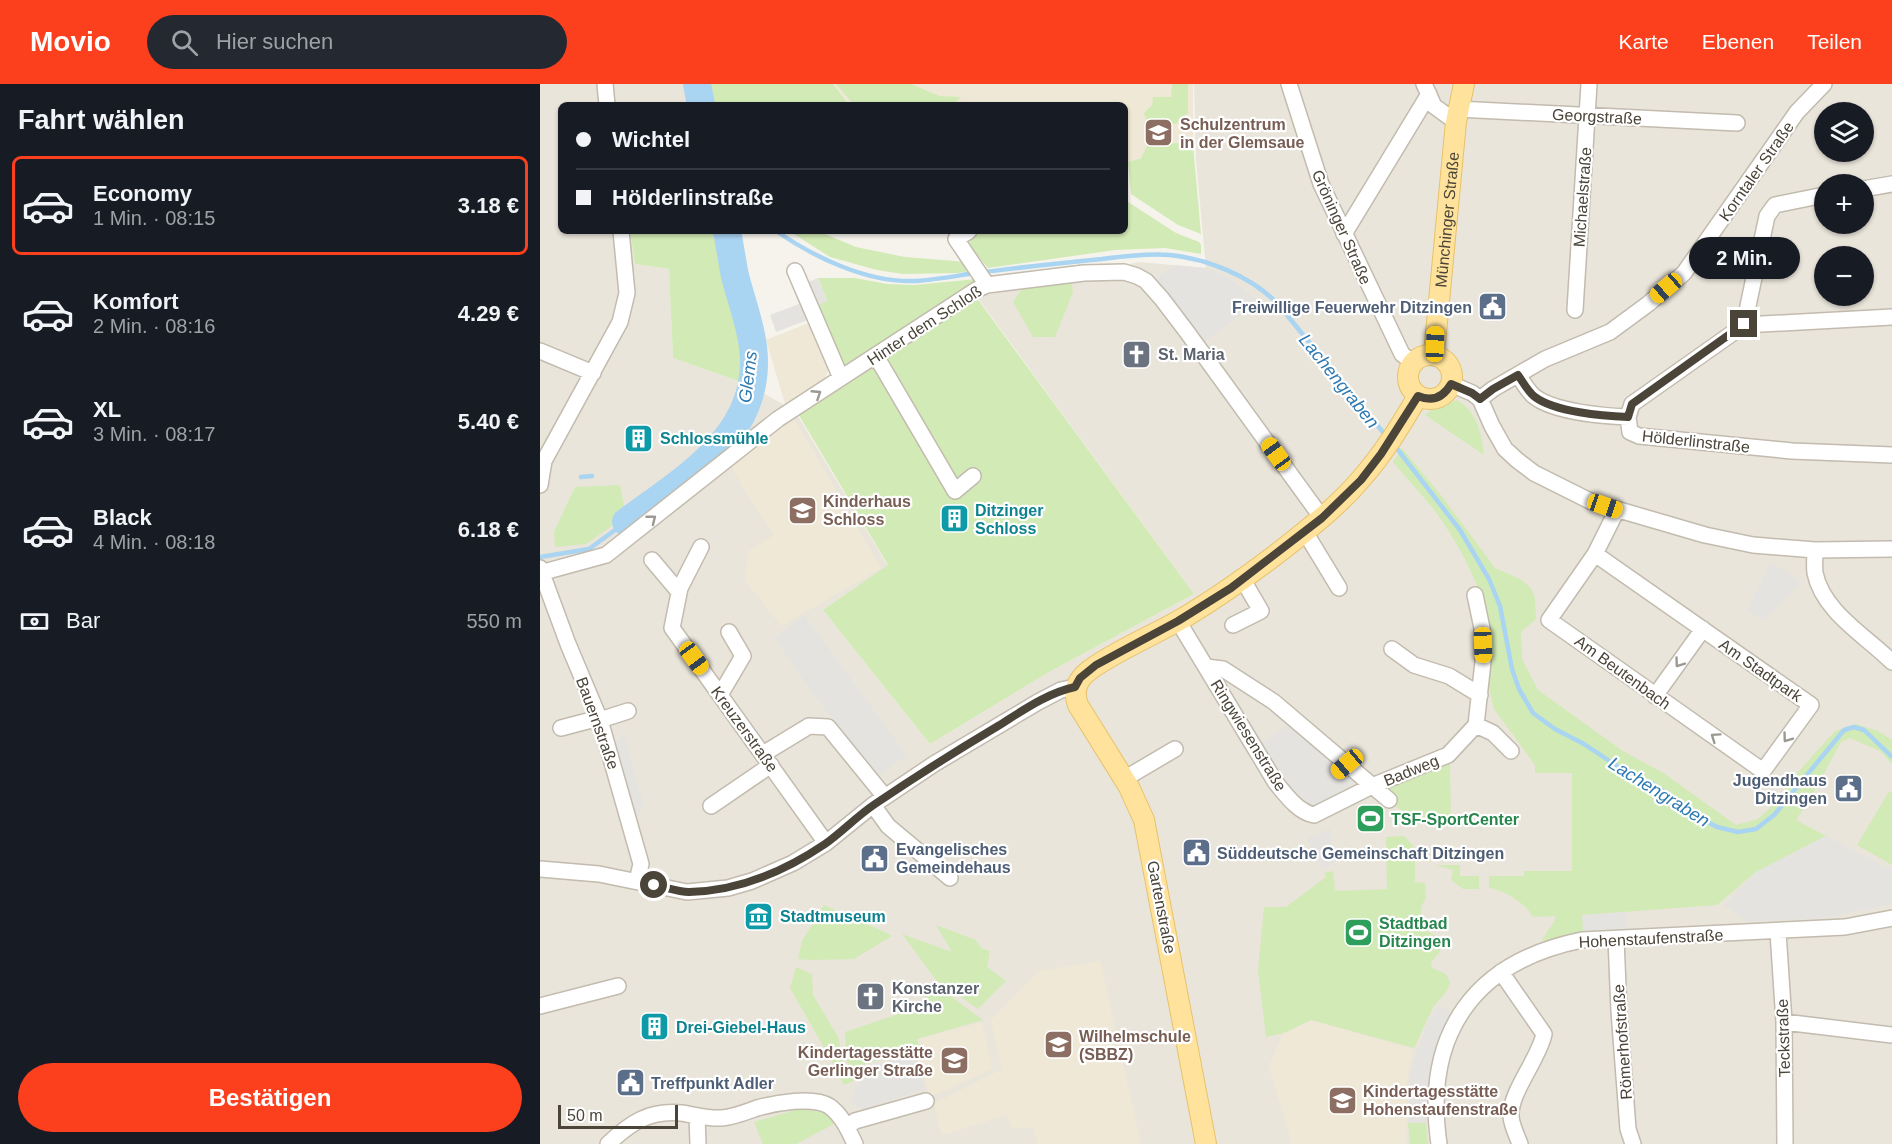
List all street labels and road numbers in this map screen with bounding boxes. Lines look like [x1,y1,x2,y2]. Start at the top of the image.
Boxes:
street label: Georgstraße [1552,106,1642,127]
street label: Korntaler Straße [1716,118,1797,224]
street label: Michaelstraße [1571,146,1594,248]
street label: Münchinger Straße [1432,151,1462,288]
street label: Gröninger Straße [1309,167,1374,287]
street label: Hinter dem Schloß [864,282,985,369]
street label: Hölderlinstraße [1641,427,1751,456]
street label: Am Beutenbach [1572,632,1674,713]
street label: Am Stadtpark [1716,636,1806,706]
street label: Bauernstraße [573,675,622,772]
street label: Ringwiesenstraße [1207,676,1290,794]
street label: Kreuzerstraße [708,683,781,775]
street label: Badweg [1381,752,1441,789]
street label: Gartenstraße [1144,859,1179,955]
street label: Hohenstaufenstraße [1578,926,1724,951]
street label: Römerhofstraße [1610,984,1635,1100]
street label: Teckstraße [1774,998,1793,1077]

